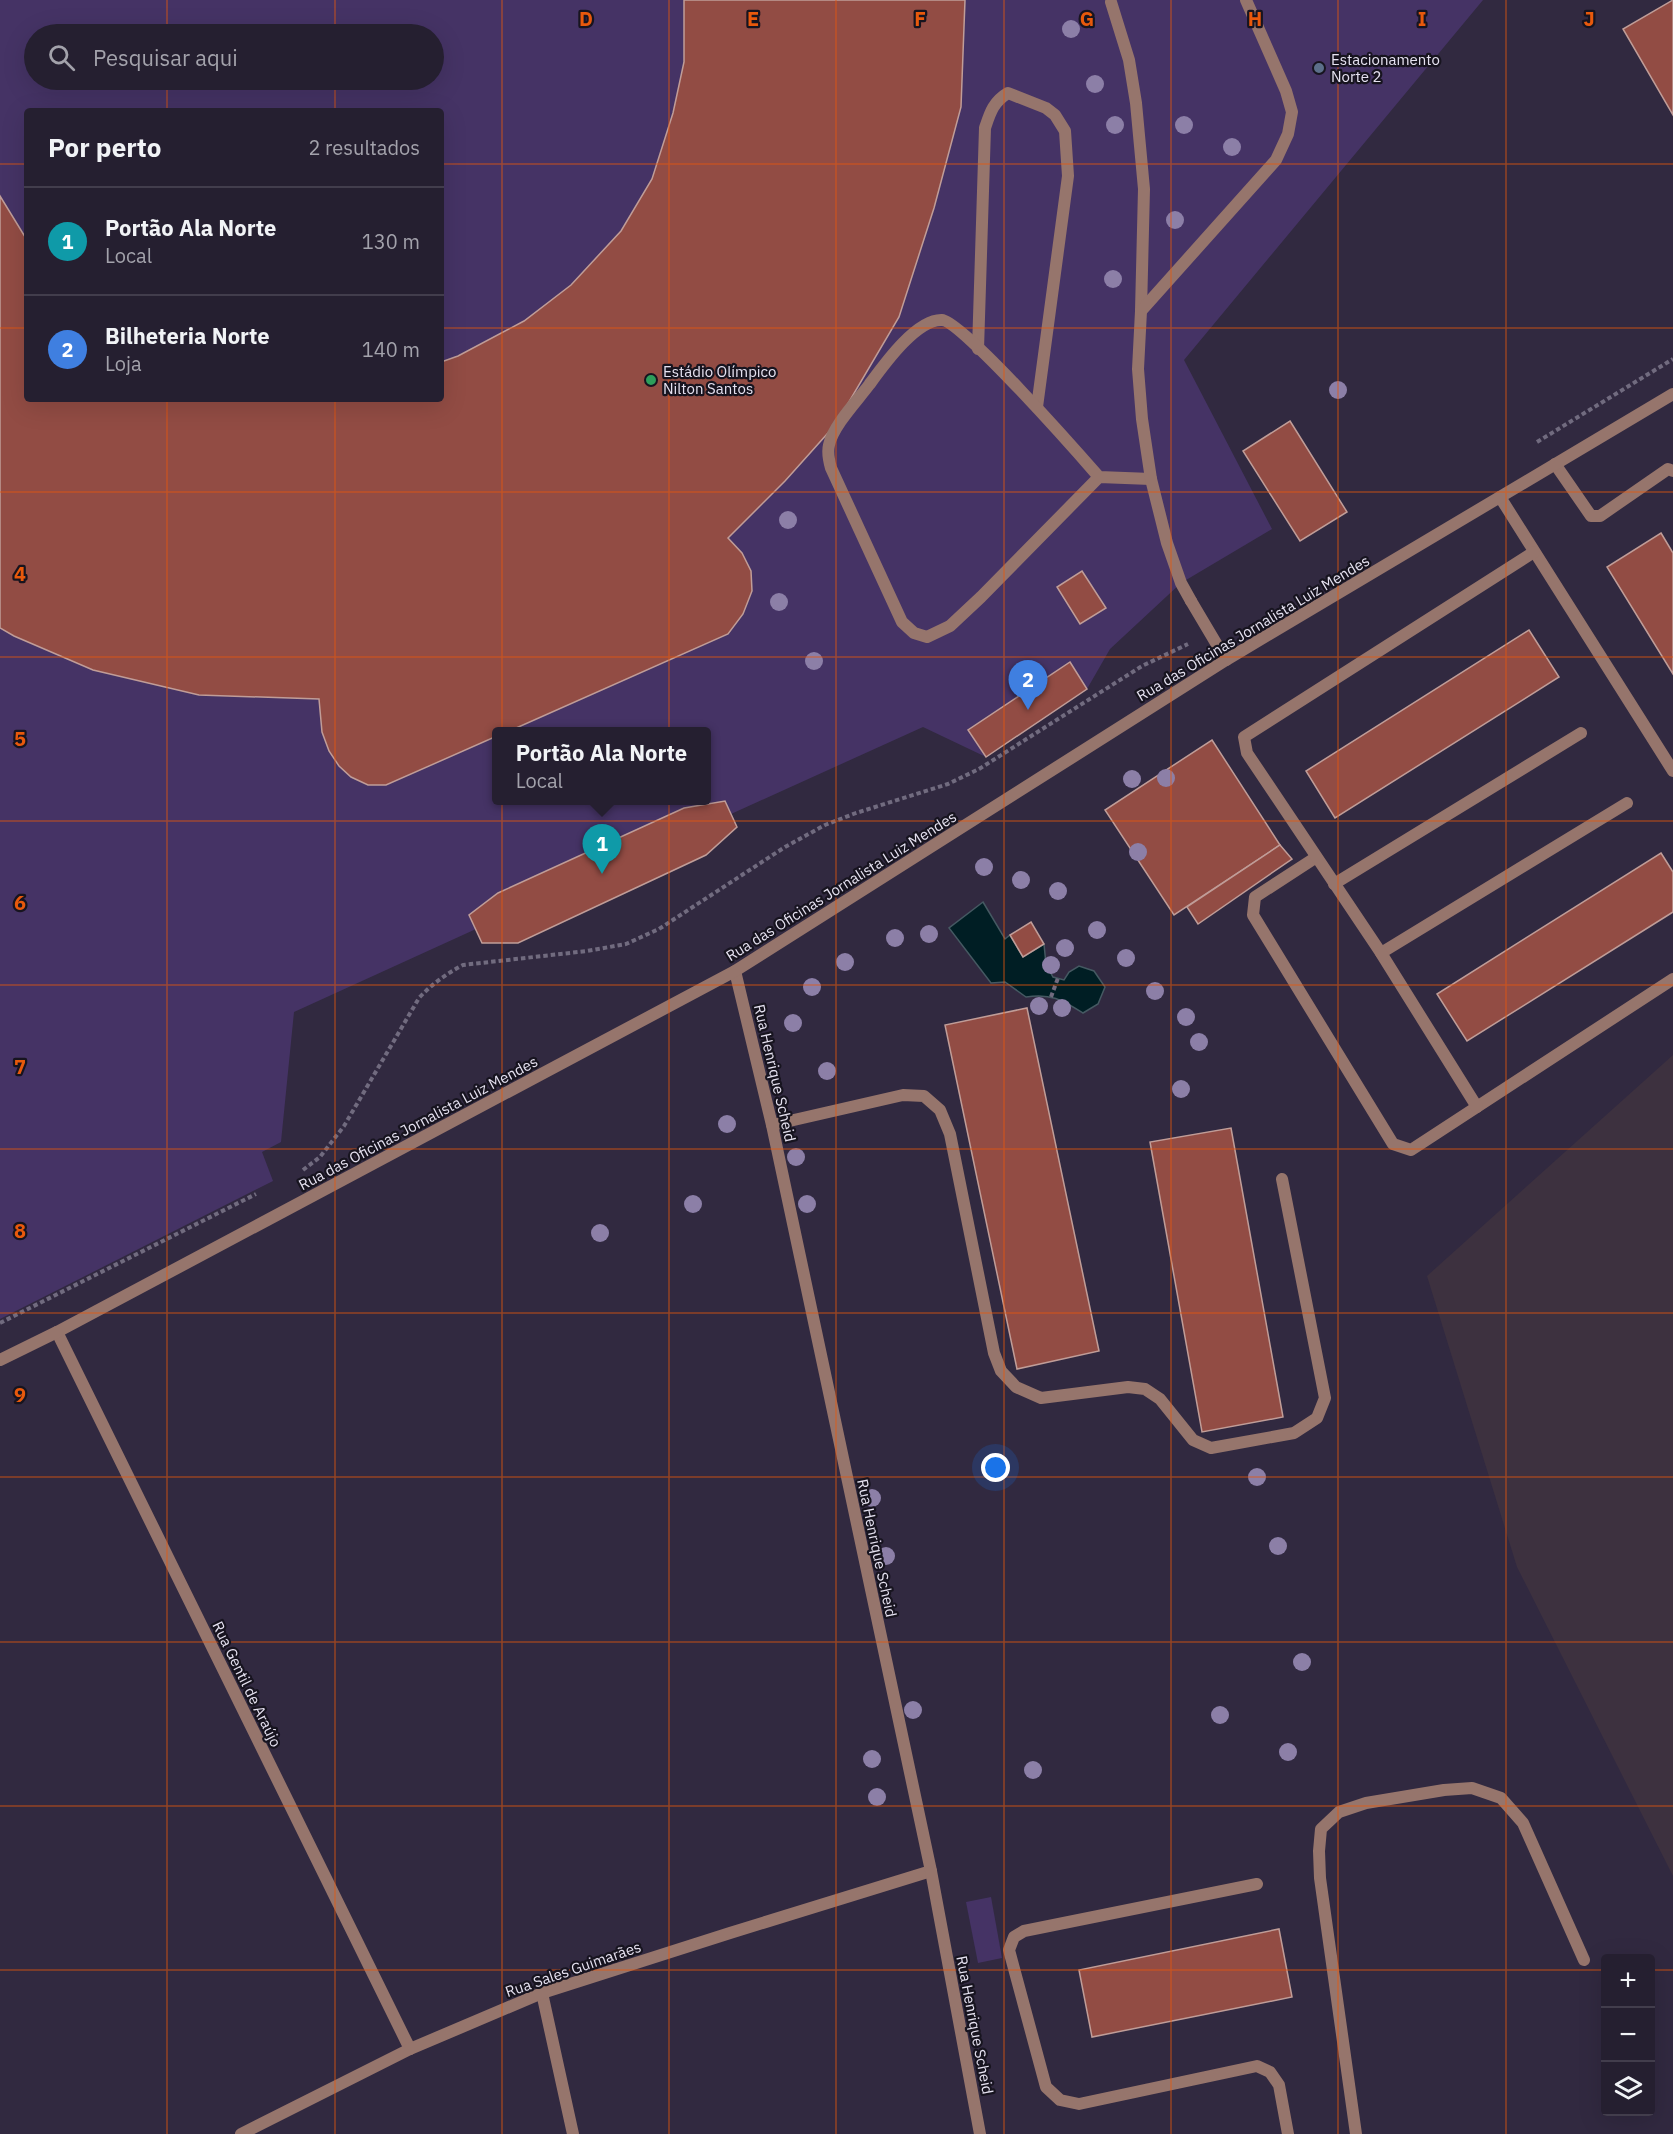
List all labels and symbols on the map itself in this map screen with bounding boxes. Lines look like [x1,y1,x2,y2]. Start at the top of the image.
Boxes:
text: D [579,5,593,32]
text: E [747,5,759,32]
text: F [914,5,926,32]
text: G [1080,5,1094,32]
text: H [1248,5,1262,32]
text: I [1418,5,1426,32]
text: J [1583,5,1595,32]
place label: Estacionamento Norte 2 [1331,50,1440,86]
marker: Estacionamento Norte 2 [1312,61,1326,75]
place label: Estádio Olímpico Nilton Santos [663,362,776,398]
marker: Estádio Olímpico Nilton Santos [644,373,658,387]
street label: Rua das Oficinas Jornalista Luiz Mendes [1133,551,1373,705]
text: 4 [14,560,26,587]
pin: 2 [1008,660,1048,710]
text: 5 [14,725,26,752]
street label: Rua das Oficinas Jornalista Luiz Mendes [722,807,960,965]
pin: 1 [582,824,622,874]
text: 6 [14,889,26,916]
street label: Rua Henrique Scheid [750,1002,800,1144]
street label: Rua das Oficinas Jornalista Luiz Mendes [295,1052,541,1194]
text: 7 [14,1053,26,1080]
text: 8 [14,1217,26,1244]
text: 9 [14,1381,26,1408]
your location [981,1453,1010,1482]
street label: Rua Henrique Scheid [853,1477,901,1619]
street label: Rua Gentil de Araújo [208,1618,286,1750]
street label: Rua Sales Guimarães [503,1937,643,2001]
street label: Rua Henrique Scheid [952,1954,998,2096]

